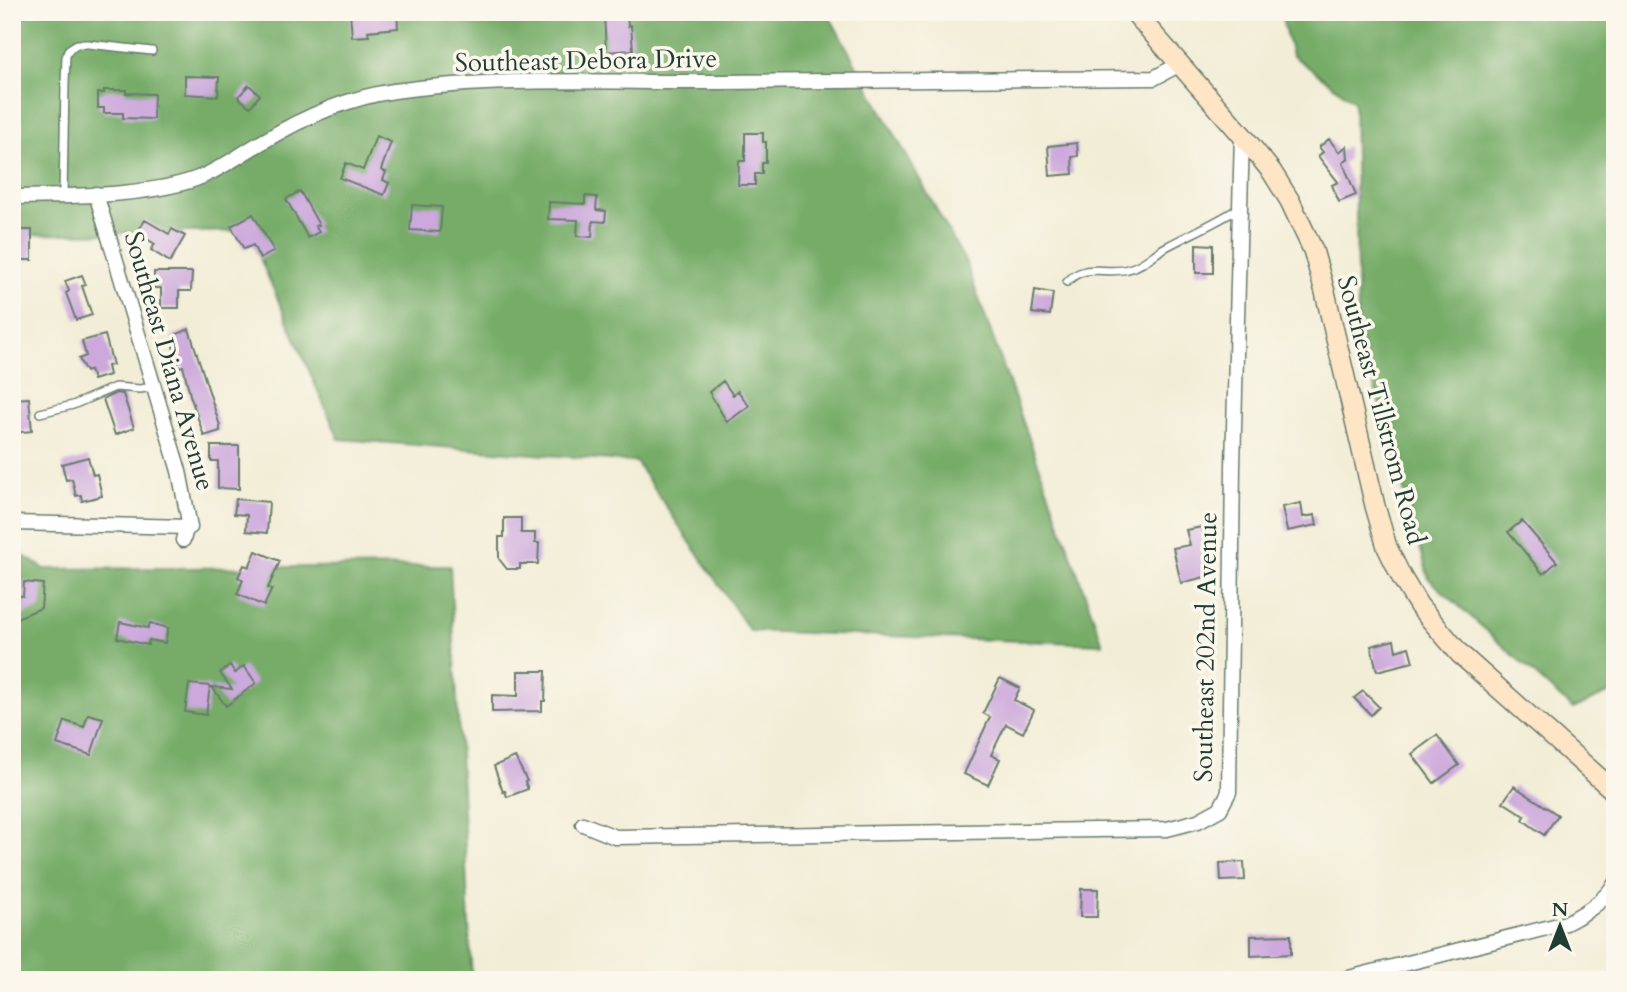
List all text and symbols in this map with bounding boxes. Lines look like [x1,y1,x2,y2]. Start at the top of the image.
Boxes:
street label: Southeast Debora Drive [455,41,717,80]
street label: Southeast Diana Avenue [116,228,223,495]
street label: Southeast Tillstrom Road [1329,272,1434,549]
street label: Southeast 202nd Avenue [1186,511,1225,783]
north arrow [1526,890,1596,960]
text: N [1552,897,1569,923]

